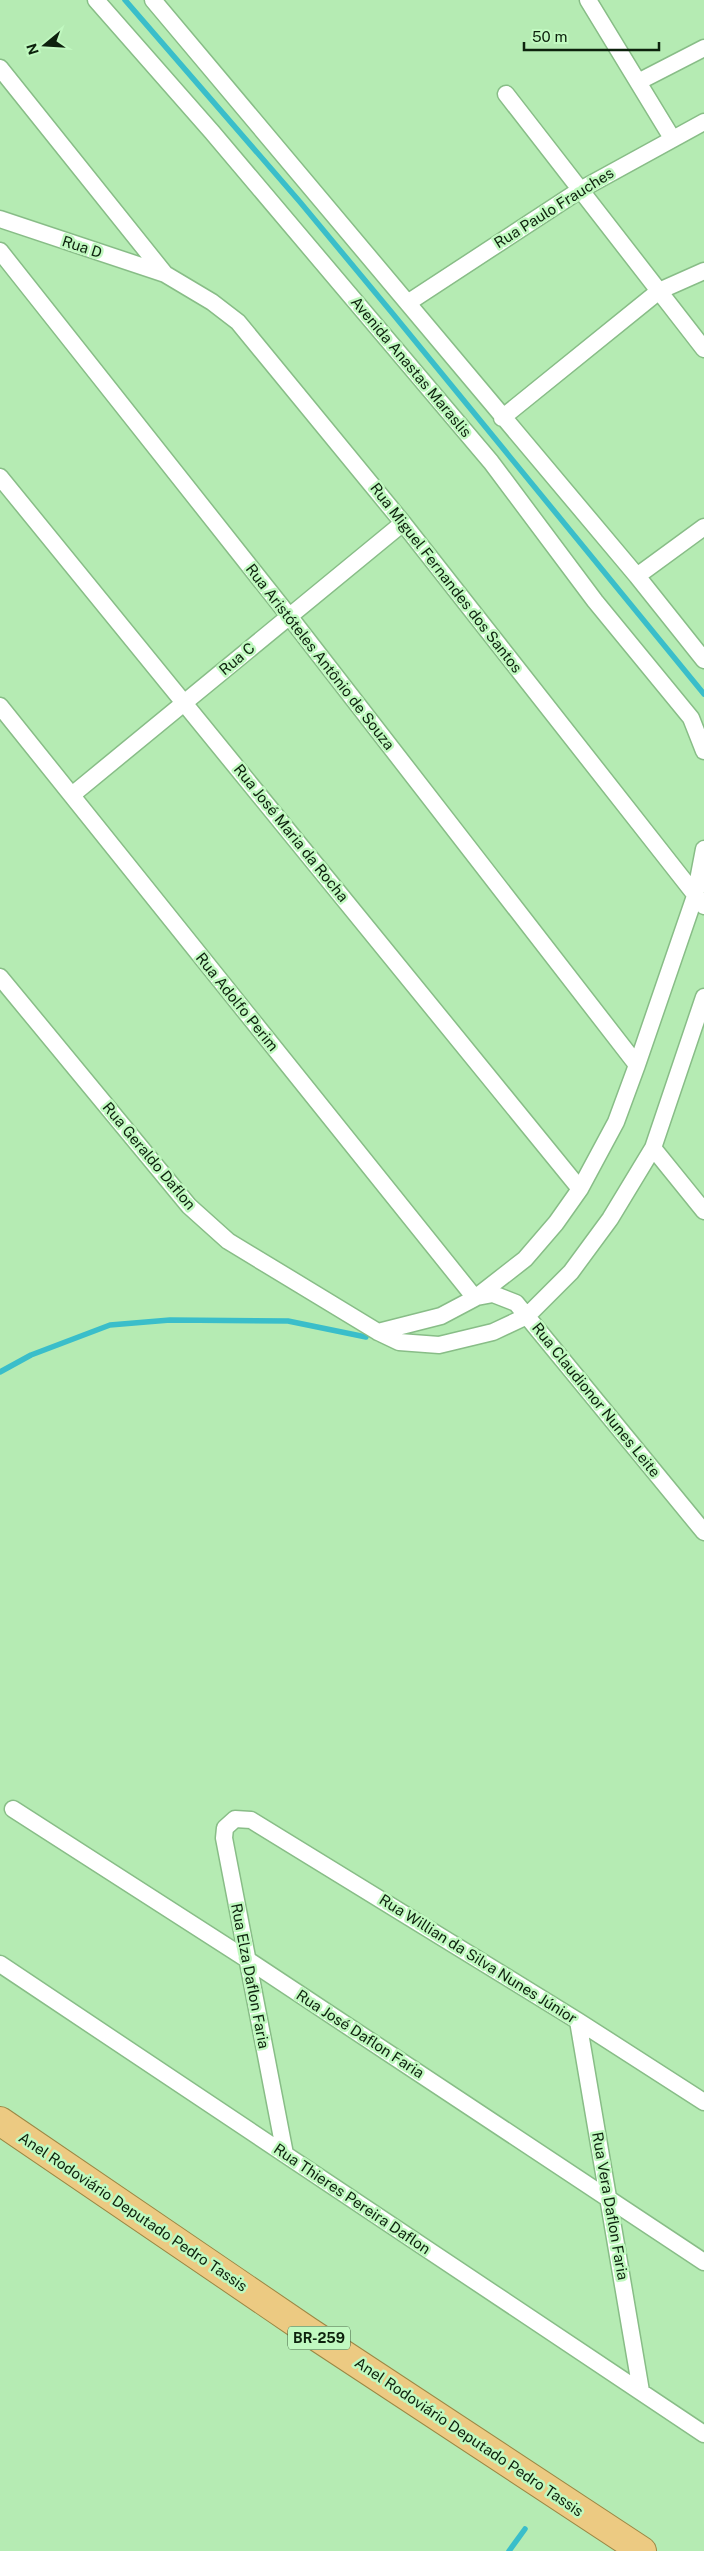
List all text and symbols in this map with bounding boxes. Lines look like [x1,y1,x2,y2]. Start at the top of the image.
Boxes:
north arrow [20,20,70,70]
scale bar [524,20,659,52]
text: 50 m [532,28,567,45]
text: N [23,41,42,57]
street label: Rua Paulo Frauches [491,164,617,251]
street label: Rua D [60,232,104,261]
street label: Avenida Anastas Maraslis [348,293,475,440]
street label: Rua Miguel Fernandes dos Santos [367,479,526,676]
street label: Rua Aristóteles Antônio de Souza [243,560,398,753]
street label: Rua C [216,639,258,678]
street label: Rua José Maria da Rocha [231,761,352,905]
street label: Rua Adolfo Perim [193,949,282,1054]
street label: Rua Geraldo Daflon [100,1099,199,1213]
street label: Rua Claudionor Nunes Leite [529,1319,664,1480]
street label: Rua Willian da Silva Nunes Júnior [376,1891,580,2027]
street label: Rua Elza Daflon Faria [228,1902,273,2050]
street label: Rua José Daflon Faria [293,1986,427,2081]
street label: Anel Rodoviário Deputado Pedro Tassis [16,2129,251,2295]
street label: Rua Vera Daflon Faria [589,2131,632,2281]
street label: Rua Thieres Pereira Daflon [271,2140,434,2257]
road number: BR-259 [288,2326,350,2350]
street label: Anel Rodoviário Deputado Pedro Tassis [352,2354,587,2520]

